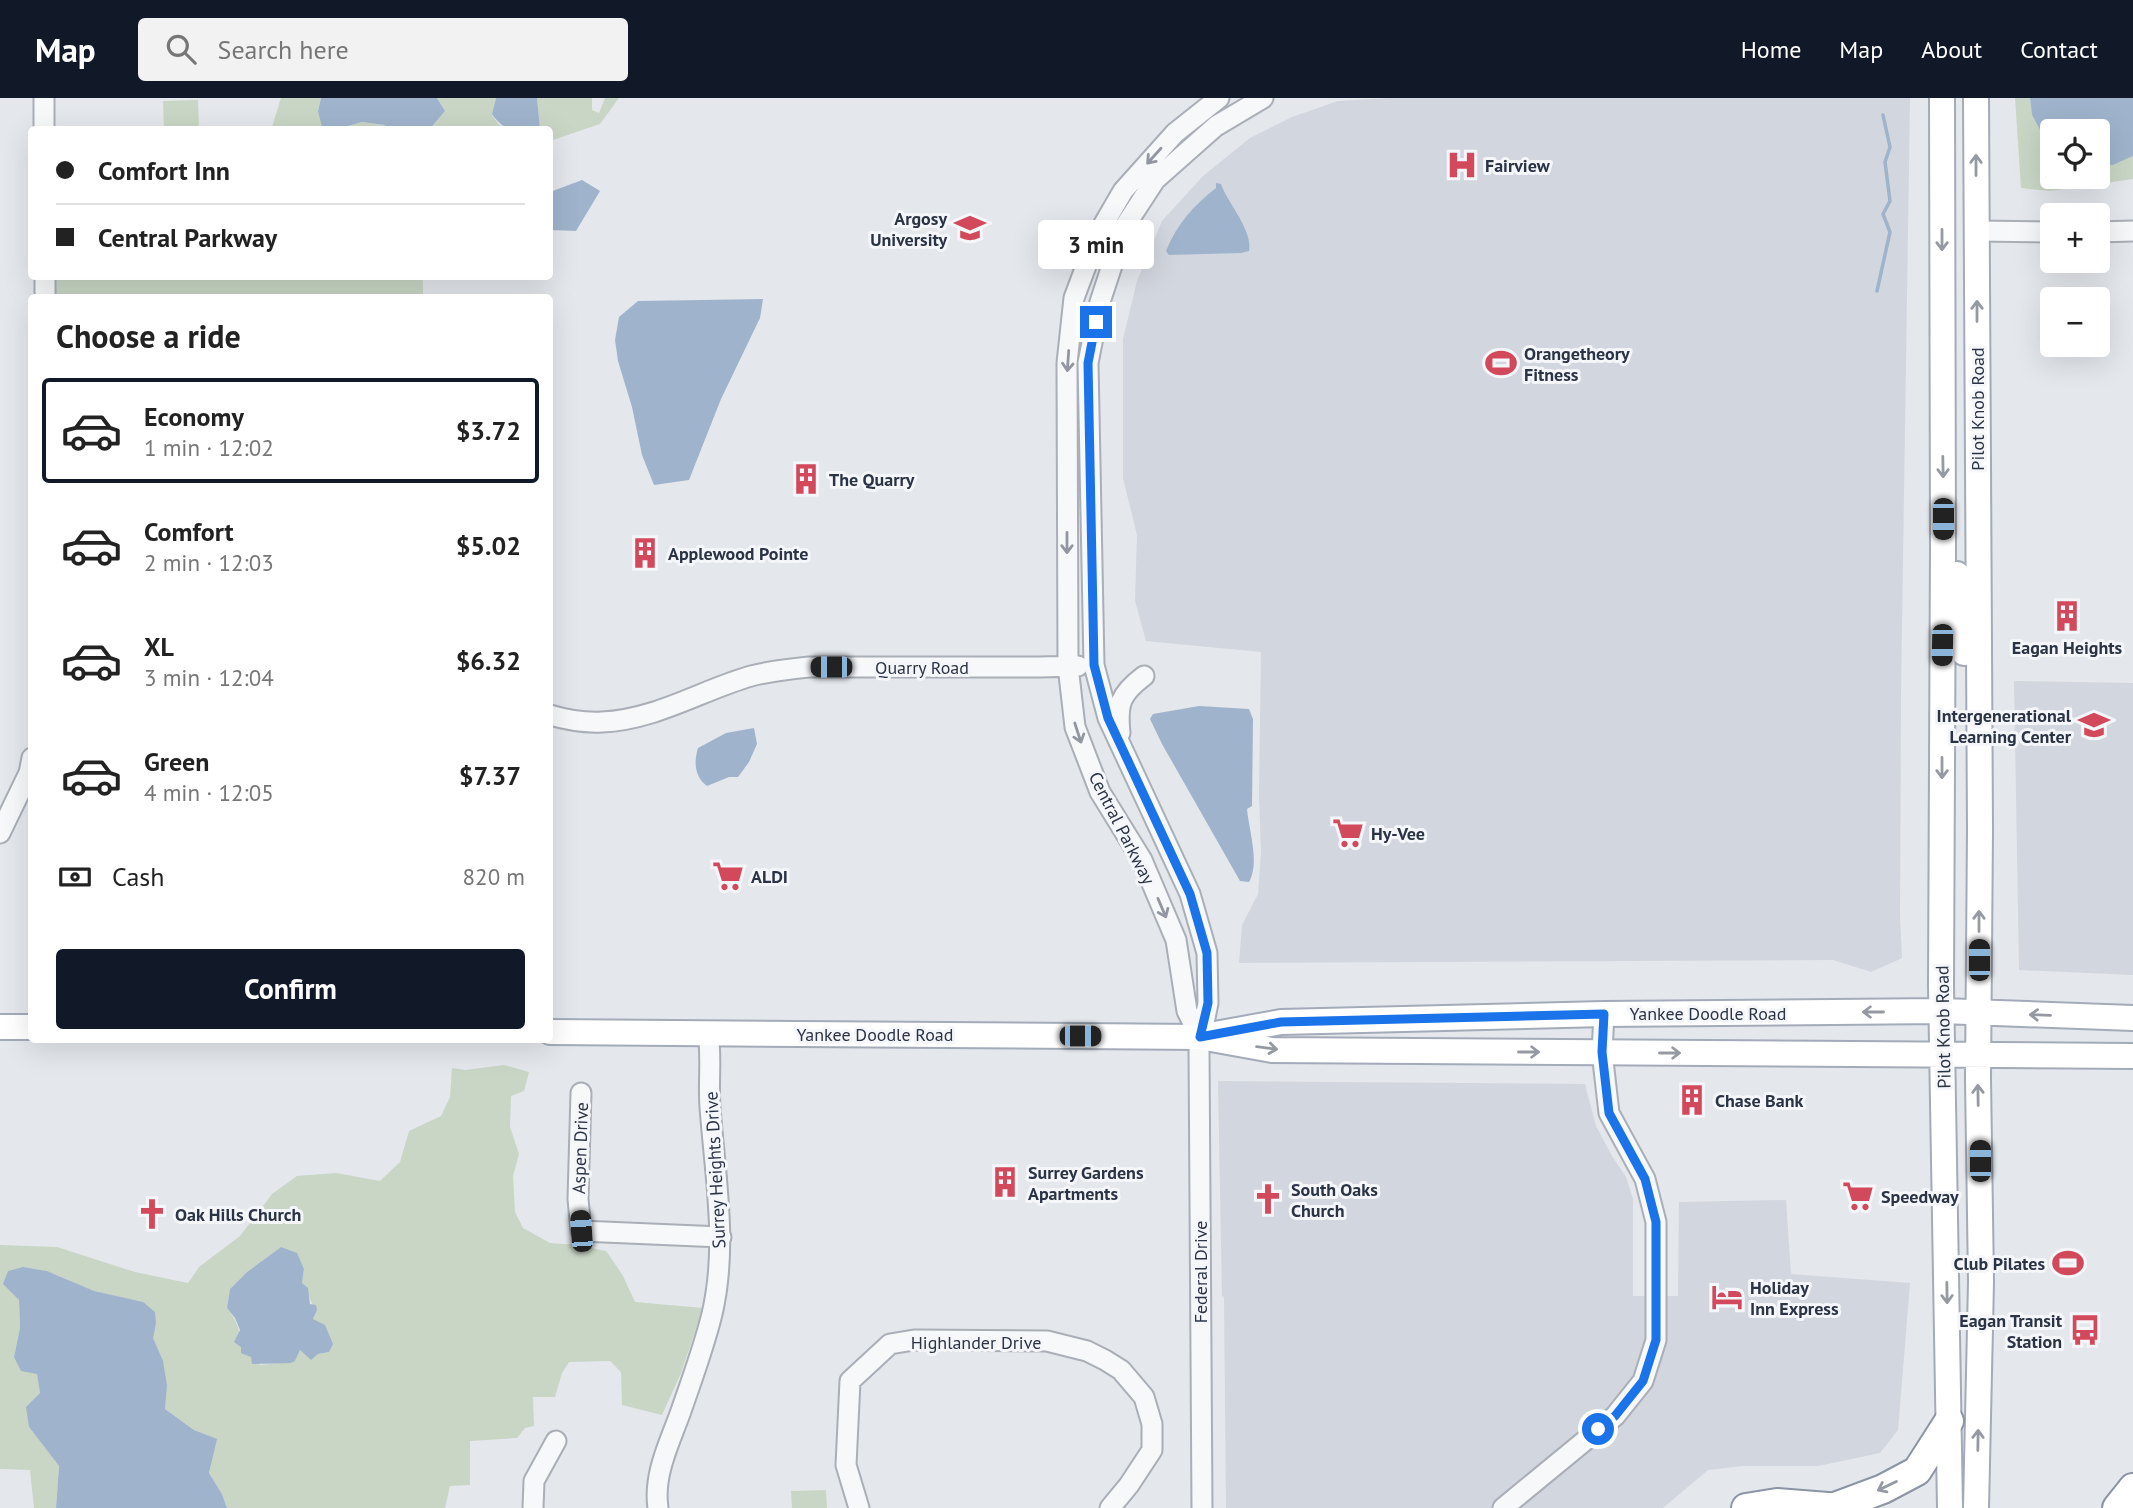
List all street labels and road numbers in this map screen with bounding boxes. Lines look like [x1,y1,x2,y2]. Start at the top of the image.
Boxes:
street label: Pilot Knob Road [1966,347,1989,471]
street label: Quarry Road [875,656,969,679]
street label: Central Parkway [1084,768,1161,889]
street label: Pilot Knob Road [1930,965,1956,1089]
street label: Yankee Doodle Road [1630,1002,1786,1025]
street label: Yankee Doodle Road [797,1023,953,1046]
street label: Surrey Heights Drive [699,1091,731,1249]
street label: Aspen Drive [567,1102,593,1194]
street label: Federal Drive [1189,1221,1212,1323]
street label: Highlander Drive [911,1331,1041,1354]

